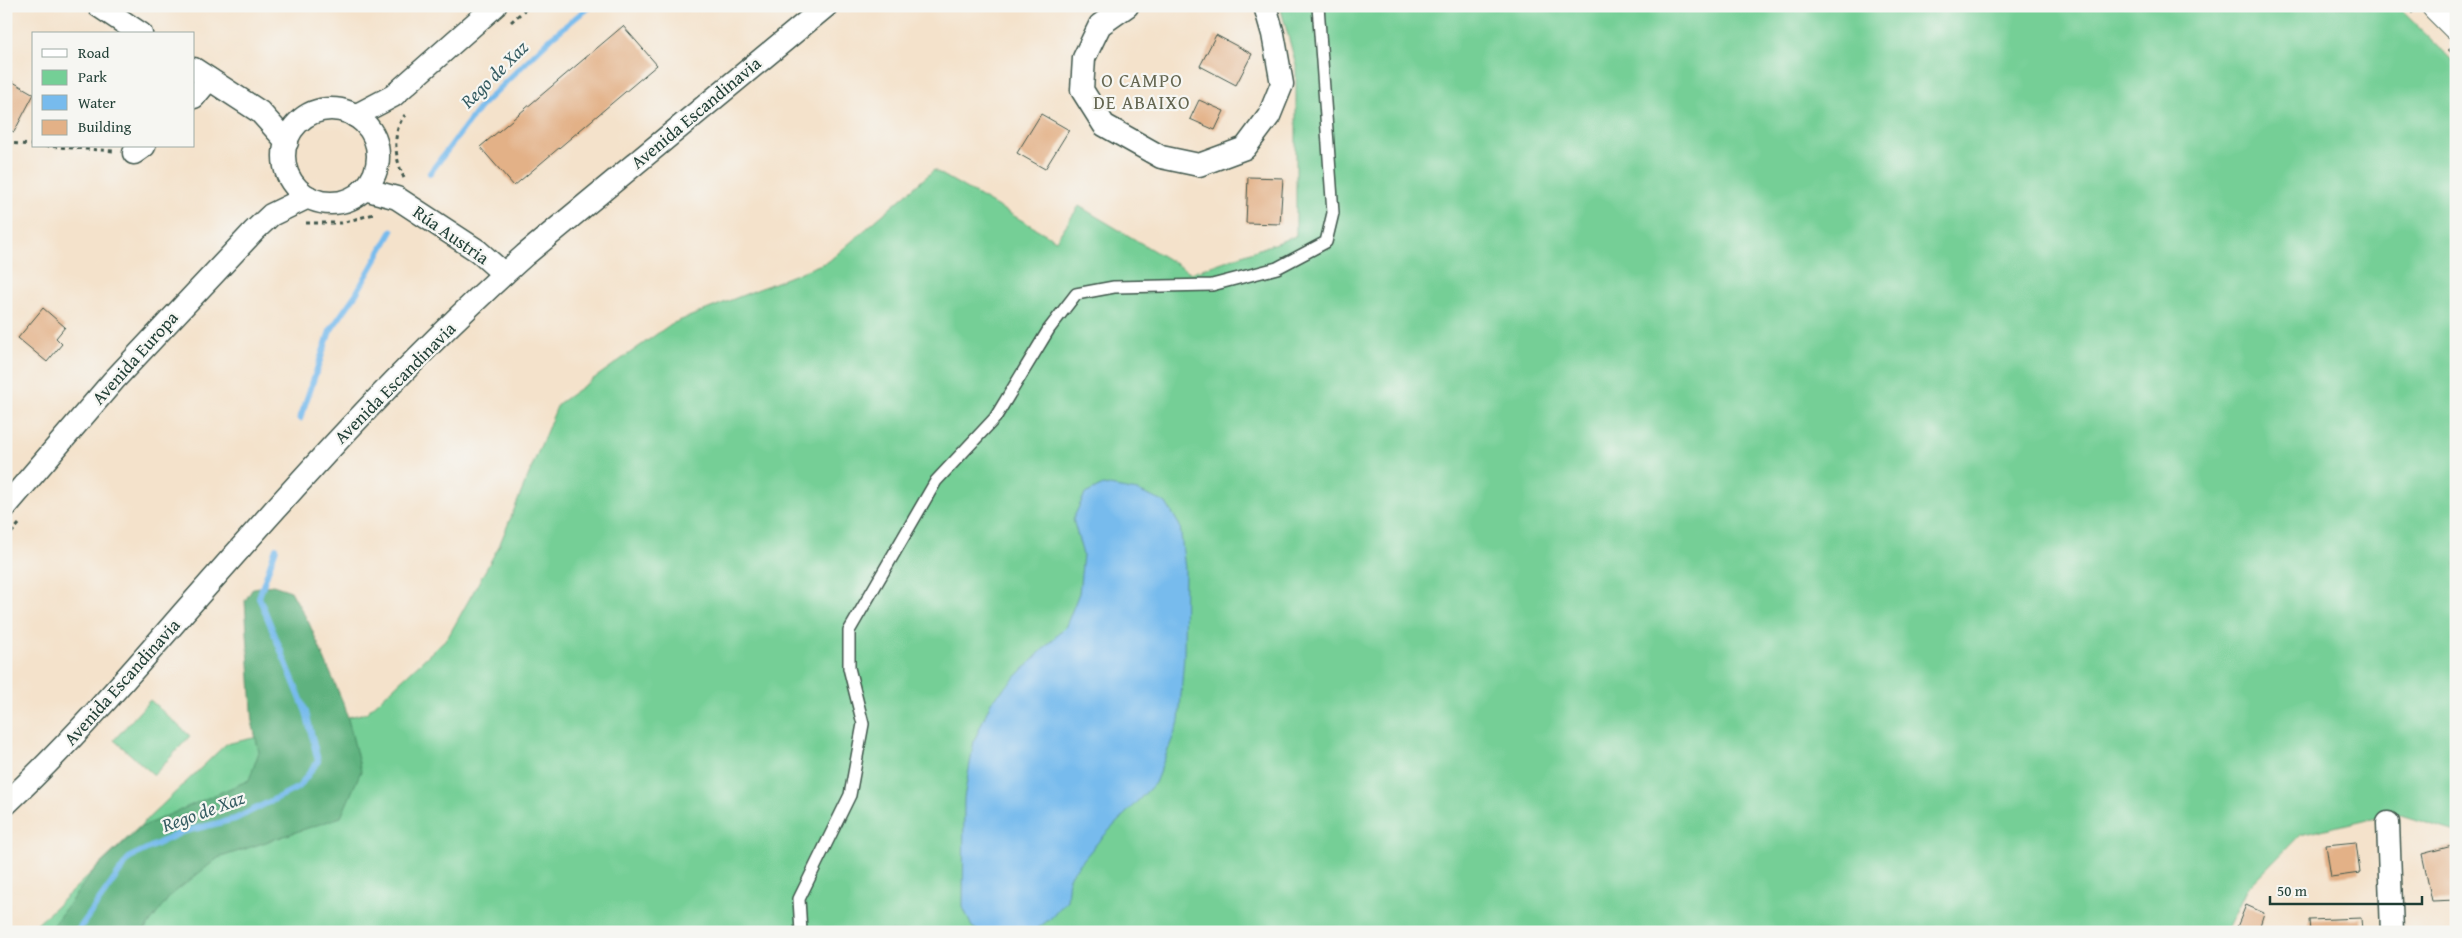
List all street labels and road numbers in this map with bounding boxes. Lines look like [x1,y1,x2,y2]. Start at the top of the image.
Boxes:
street label: Avenida Escandinavia [625,50,767,175]
street label: Rúa Austria [408,198,495,271]
street label: Avenida Europa [85,305,184,410]
street label: Avenida Escandinavia [328,315,462,450]
street label: Avenida Escandinavia [57,612,186,751]

